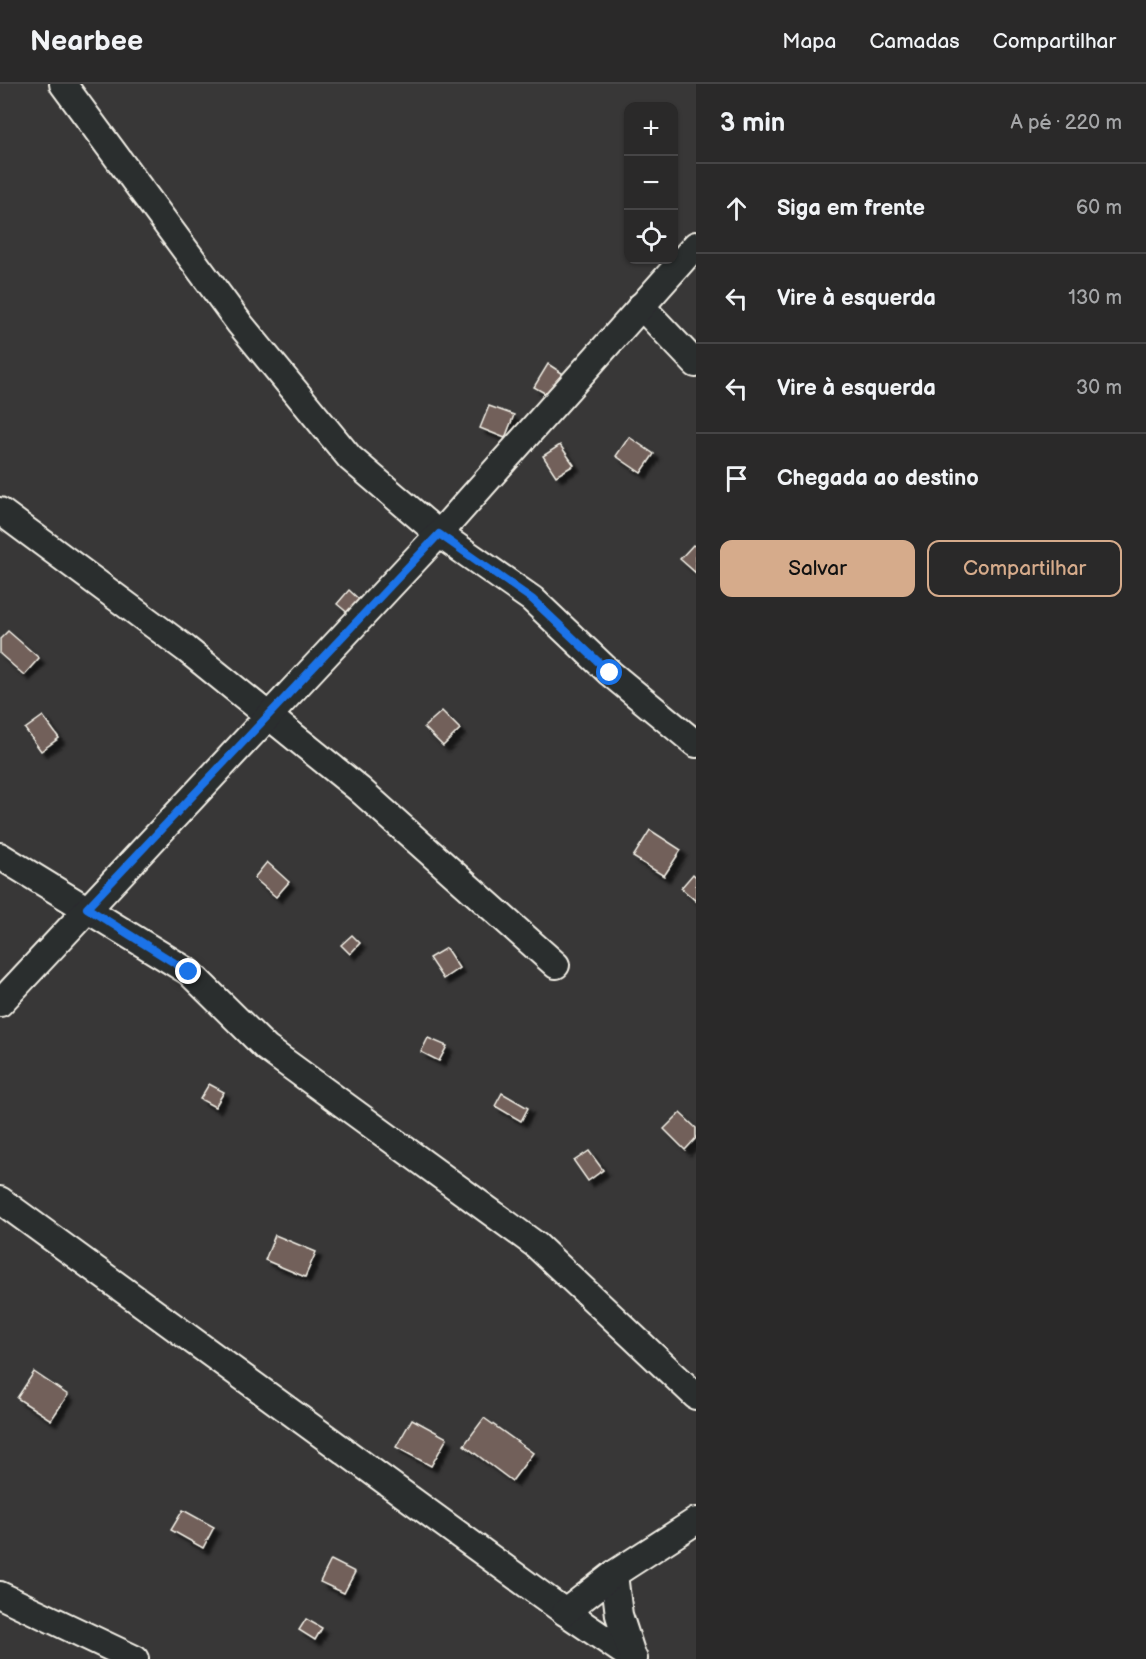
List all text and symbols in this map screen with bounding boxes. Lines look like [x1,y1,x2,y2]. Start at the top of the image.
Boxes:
text: Nearbee [30,25,143,58]
text: Mapa [782,29,836,54]
text: Camadas [869,29,960,54]
text: Compartilhar [993,29,1116,54]
map controls [624,102,678,264]
button: + [624,102,678,156]
text: 3 min [720,108,785,139]
text: A pé · 220 m [1010,111,1122,135]
button: − [624,156,678,210]
icon: ahead [720,192,753,225]
text: Siga em frente [777,195,925,222]
text: 60 m [1076,196,1122,220]
button: locate [624,210,678,264]
icon: left [720,282,753,315]
text: Vire à esquerda [777,285,936,312]
text: 130 m [1068,286,1122,310]
icon: left [720,372,753,405]
text: Vire à esquerda [777,375,936,402]
text: 30 m [1076,376,1122,400]
icon: arrive [720,462,753,495]
text: Chegada ao destino [777,465,979,492]
button: Salvar [720,540,915,597]
button: Compartilhar [927,540,1122,597]
route start [596,659,622,685]
route end [175,958,201,984]

